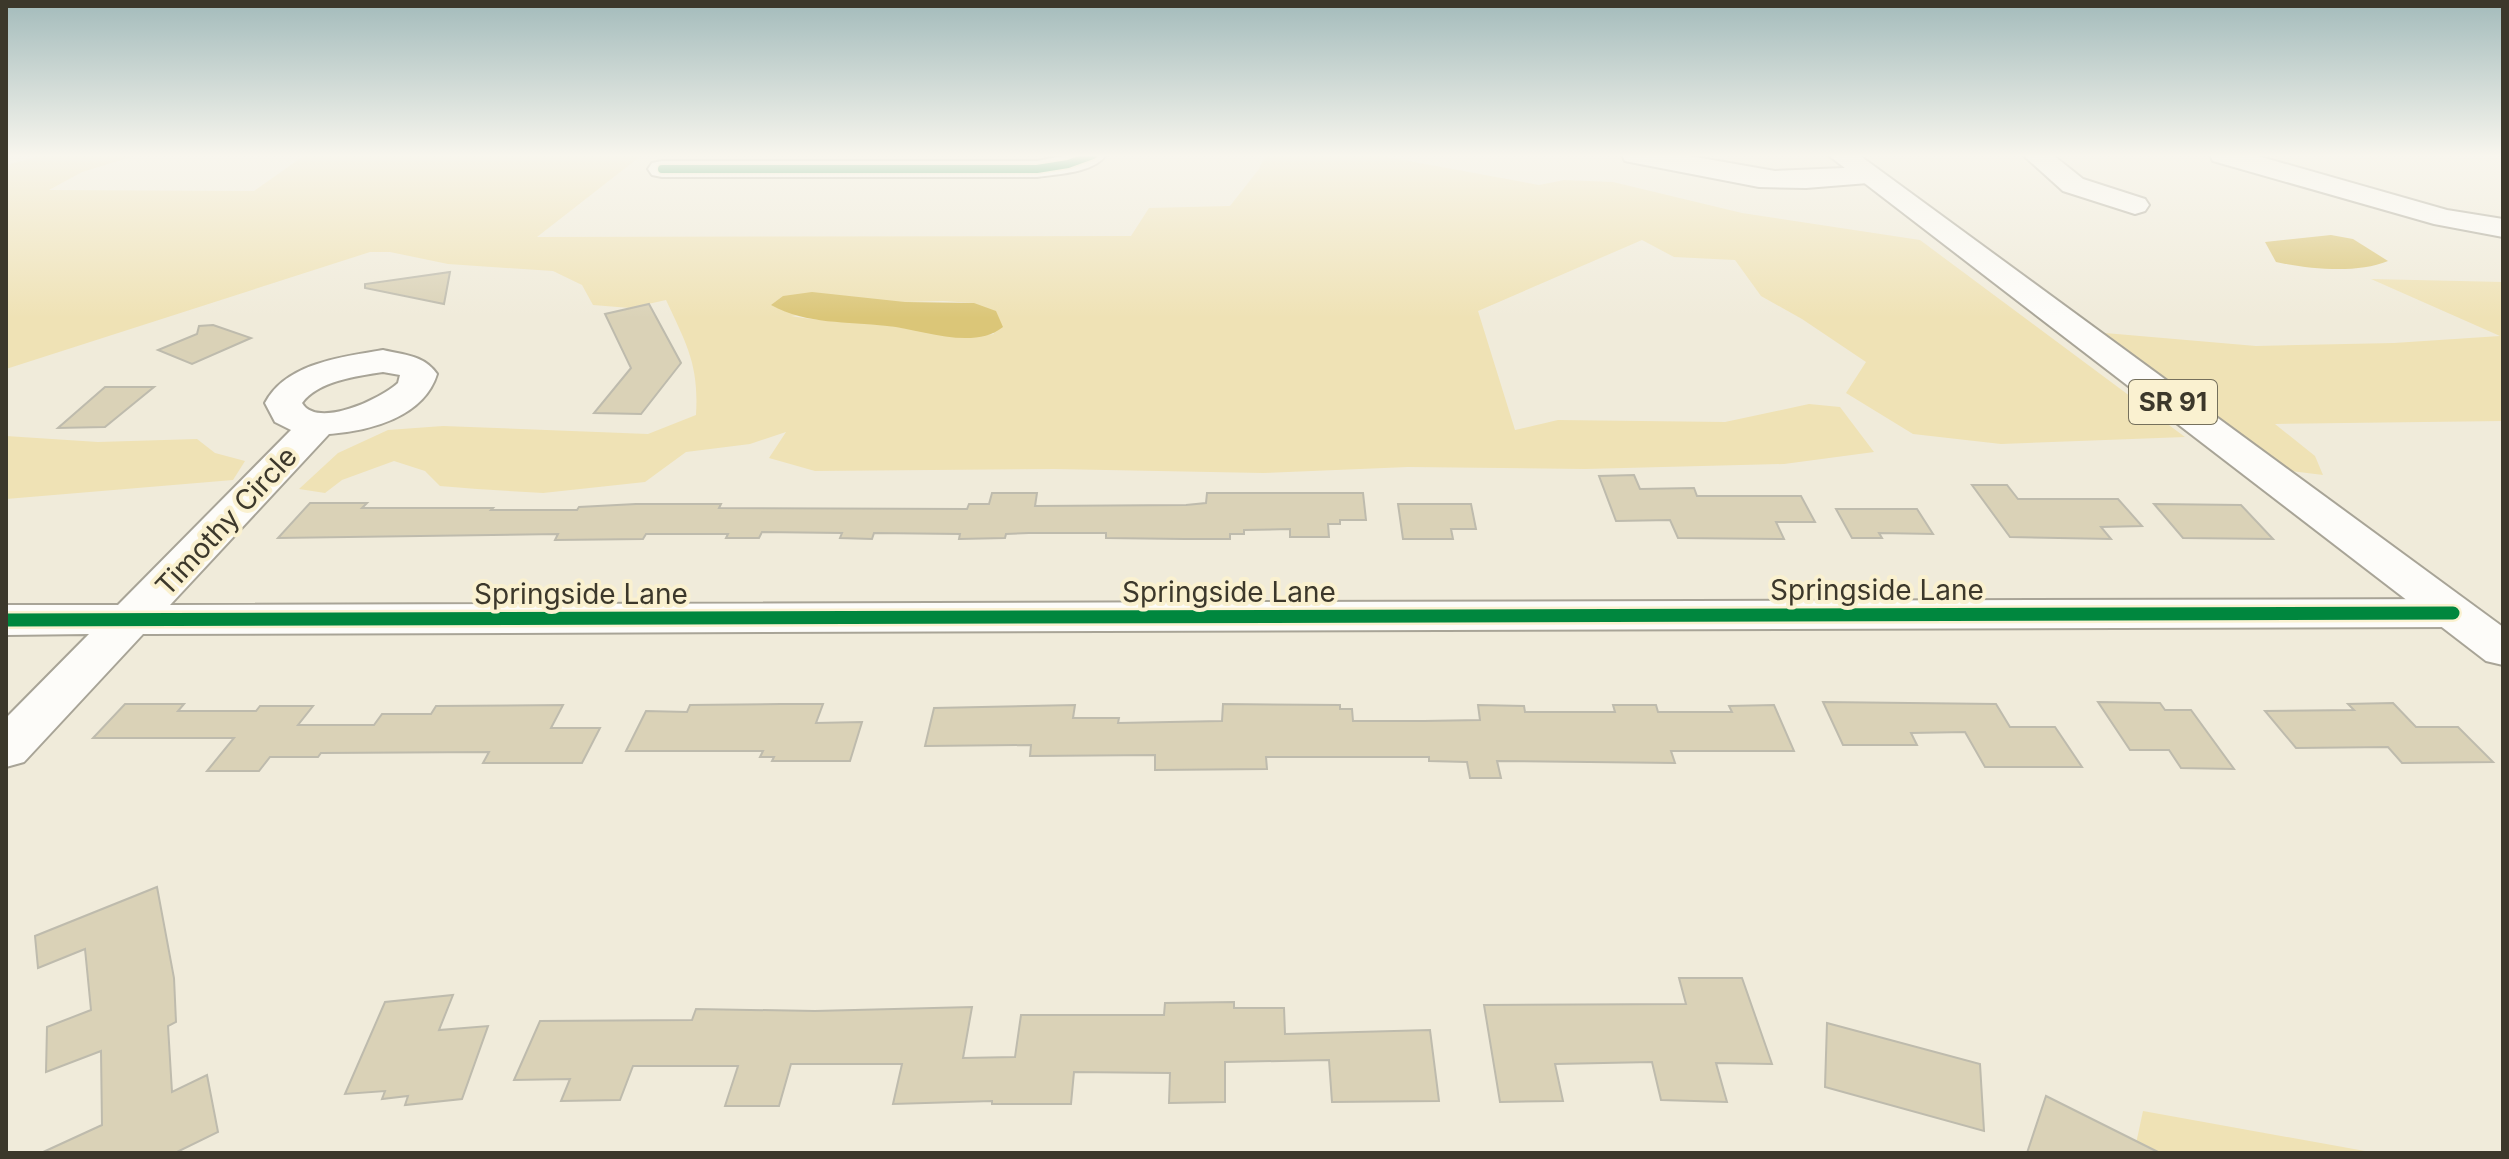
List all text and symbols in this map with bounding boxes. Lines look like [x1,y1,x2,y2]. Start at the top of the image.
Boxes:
road number: SR 91 [2129,380,2217,424]
street label: Timothy Circle [148,439,304,603]
street label: Springside Lane [1770,573,1984,607]
street label: Springside Lane [1122,575,1336,609]
street label: Springside Lane [474,577,688,611]

